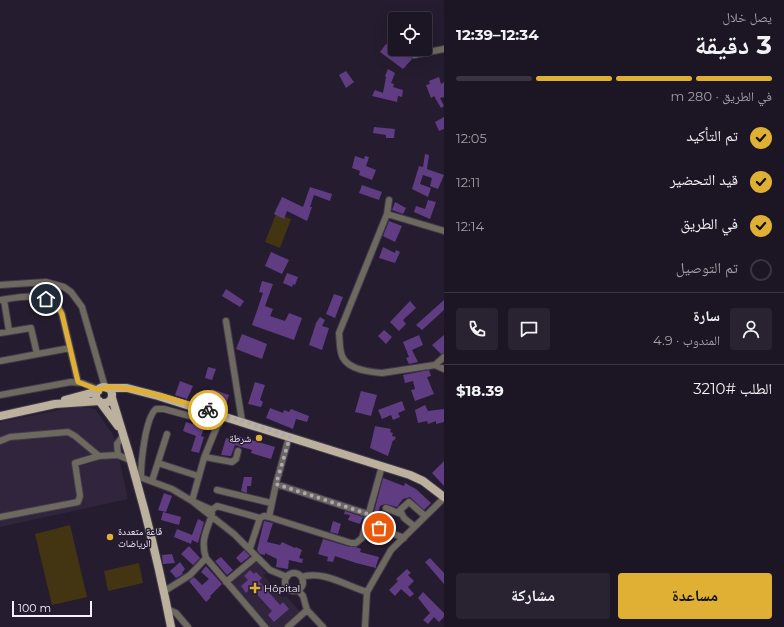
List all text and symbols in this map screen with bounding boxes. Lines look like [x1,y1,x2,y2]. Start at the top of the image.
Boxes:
text: يصل خلال [722,9,772,25]
map controls [388,12,432,56]
button: locate [388,12,432,56]
text: 12:34–12:39 [456,25,539,44]
text: 3 دقيقة [695,29,772,61]
text: في الطريق · 280 m [671,88,772,104]
text: تم التأكيد [686,126,738,145]
icon: check [750,127,772,149]
text: 12:05 [456,130,487,146]
text: قيد التحضير [670,170,738,189]
icon: check [750,171,772,193]
text: 12:11 [456,174,480,190]
text: في الطريق [680,214,738,233]
icon: check [750,215,772,237]
text: 12:14 [456,218,484,234]
text: تم التوصيل [676,258,738,277]
pin [29,282,63,316]
icon: home [35,288,57,310]
text: سارة [693,306,720,325]
button: phone [456,308,498,350]
button: chat [508,308,550,350]
button: person [730,308,772,350]
text: المندوب · 4.9 [653,332,720,348]
text: الطلب #3210 [693,379,772,398]
text: $18.39 [456,381,504,400]
courier [188,390,228,430]
icon: bike [197,399,219,421]
place label: شرطة [229,432,251,445]
marker: شرطة [254,433,264,443]
pin [362,511,396,545]
icon: bag [368,517,390,539]
place label: قاعة متعددة الرياضات [118,525,162,550]
marker: قاعة متعددة الرياضات [105,532,115,542]
button: مشاركة [456,573,610,619]
button: مساعدة [618,573,772,619]
marker: Hôpital [249,582,261,594]
place label: Hôpital [264,582,300,595]
scale bar [12,599,92,618]
text: 100 m [18,601,51,615]

